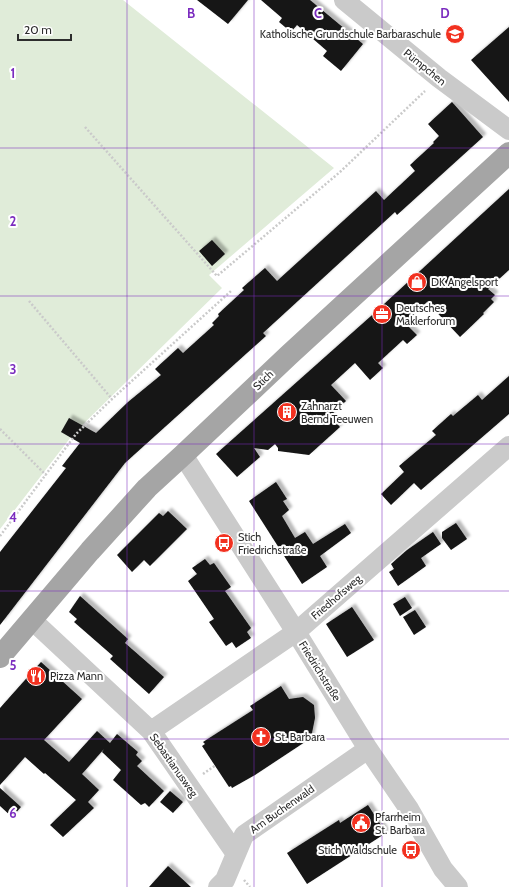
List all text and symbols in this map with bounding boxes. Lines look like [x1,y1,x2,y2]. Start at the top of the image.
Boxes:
text: B [187,5,195,21]
text: C [314,5,322,21]
text: D [440,5,450,21]
scale bar [18,16,71,42]
text: 20 m [24,22,52,37]
school or university icon: Katholische Grundschule Barbaraschule [444,23,466,45]
place label: Katholische Grundschule Barbaraschule [260,27,441,41]
street label: Pümpchen [401,46,449,88]
text: 1 [11,65,15,81]
text: 2 [10,213,17,229]
shop icon: DK Angelsport [406,271,428,293]
place label: DK Angelsport [431,275,499,289]
place label: Deutsches Maklerforum [396,301,456,328]
office icon: Deutsches Maklerforum [371,303,393,325]
text: 3 [9,361,17,377]
street label: Stich [250,367,276,393]
place label: Zahnarzt Bernd Teeuwen [301,399,373,426]
building icon: Zahnarzt Bernd Teeuwen [276,401,298,423]
text: 4 [9,509,17,525]
place label: Stich Friedrichstraße [238,530,307,557]
bus stop icon: Stich Friedrichstraße [213,532,235,554]
street label: Friedhofsweg [308,571,364,623]
street label: Friedrichstraße [296,638,344,704]
text: 5 [10,657,17,673]
restaurant icon: Pizza Mann [25,665,47,687]
place label: Pizza Mann [50,669,103,683]
church icon: St. Barbara [250,726,272,748]
street label: Sebastianusweg [147,730,201,800]
place label: St. Barbara [275,730,326,744]
street label: Am Buchenwald [247,782,317,836]
text: 6 [9,805,17,821]
place label: Pfarrheim St. Barbara [375,810,426,837]
public building icon: Pfarrheim St. Barbara [350,812,372,834]
bus stop icon: Stich Waldschule [400,839,422,861]
place label: Stich Waldschule [318,843,397,857]

